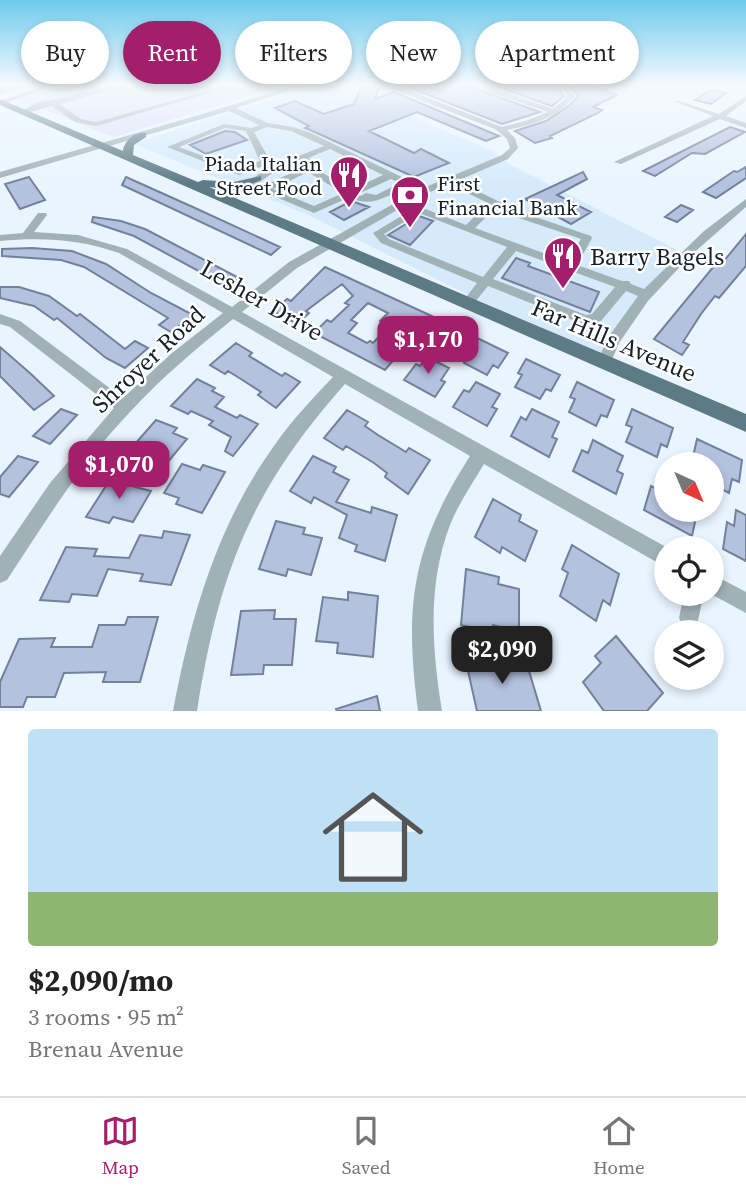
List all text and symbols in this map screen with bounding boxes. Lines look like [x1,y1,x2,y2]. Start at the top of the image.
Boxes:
chip: Buy [21,21,109,84]
chip: Rent [123,21,221,84]
chip: Filters [235,21,352,84]
chip: New [366,21,461,84]
chip: Apartment [475,21,639,84]
place label: Piada Italian Street Food [204,149,322,202]
restaurant icon: Piada Italian Street Food [328,154,370,209]
place label: First Financial Bank [437,169,578,222]
bank icon: First Financial Bank [389,174,431,229]
restaurant icon: Barry Bagels [542,235,584,290]
place label: Barry Bagels [590,240,724,273]
street label: Lesher Drive [194,251,330,349]
street label: Far Hills Avenue [527,290,701,390]
street label: Shroyer Road [84,298,212,420]
pin: $1,170 [371,316,485,376]
text: $1,170 [393,323,463,355]
pin: $1,070 [62,442,176,501]
text: $1,070 [84,448,154,480]
north arrow [654,452,724,522]
map controls [654,452,724,690]
button: locate [654,536,724,606]
button: layers [654,620,724,690]
pin: $2,090 [445,626,559,686]
text: $2,090 [467,633,537,665]
icon: home [310,774,436,900]
text: $2,090/mo [28,960,173,1001]
text: 3 rooms · 95 m² [28,1001,184,1033]
text: Brenau Avenue [28,1033,184,1065]
tab: Map [101,1112,139,1180]
tab: Saved [342,1112,390,1180]
tab: Home [593,1112,645,1180]

